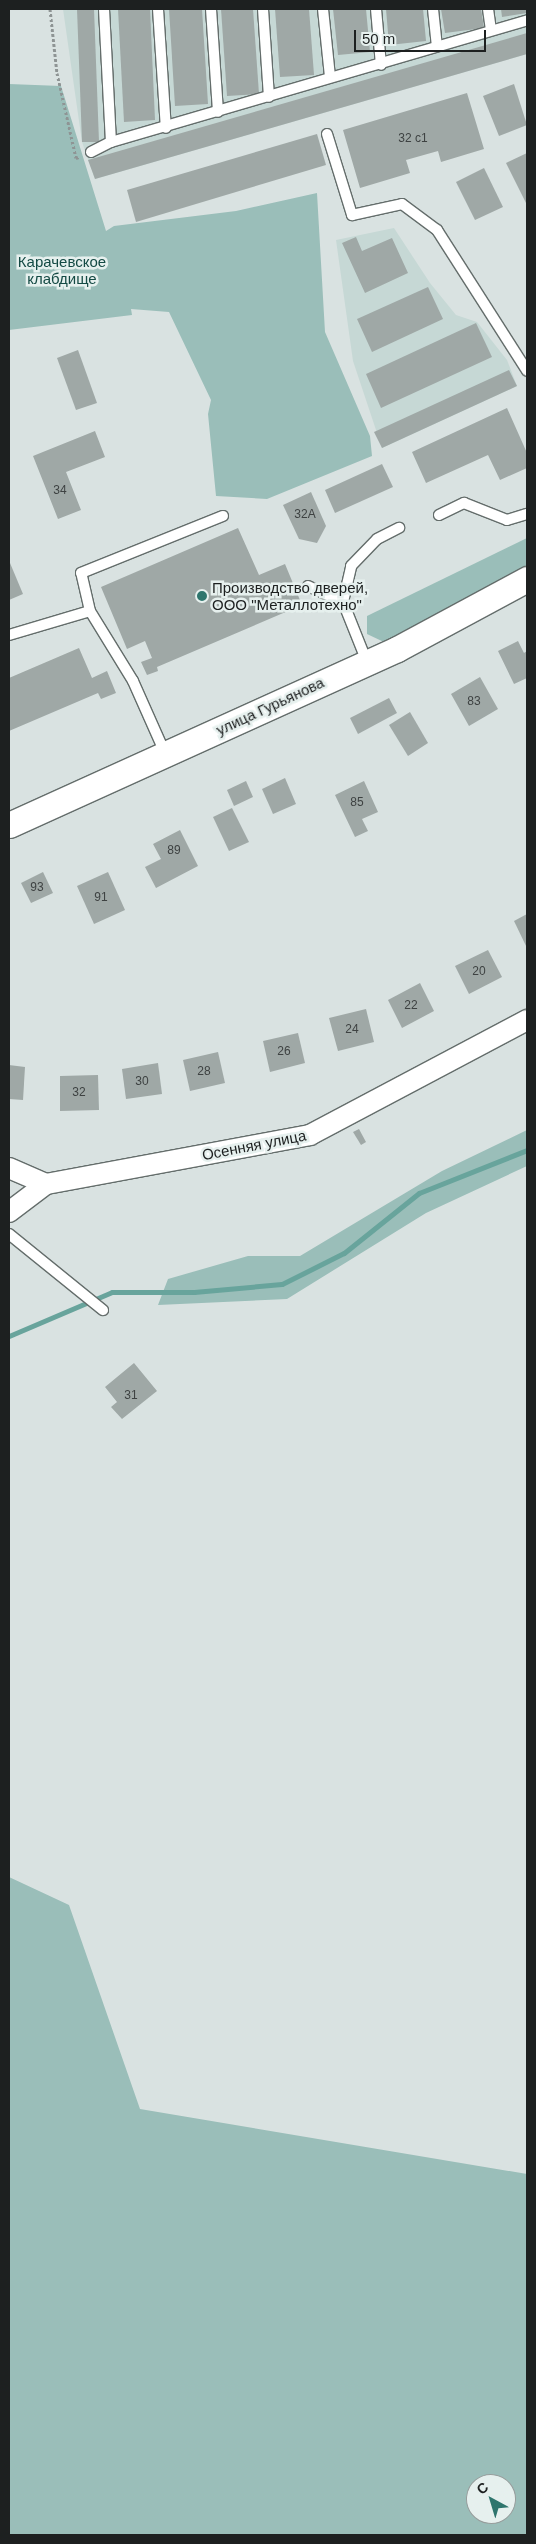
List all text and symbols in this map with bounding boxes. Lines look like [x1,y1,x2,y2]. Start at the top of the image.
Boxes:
scale bar [356,20,488,52]
text: 50 m [362,30,395,47]
house number: 32 с1 [398,132,428,146]
park label: Карачевское клабдище [18,252,106,287]
house number: 34 [53,484,67,498]
house number: 32А [294,508,316,522]
place label: Производство дверей, ООО "Металлотехно" [212,578,368,613]
marker: Производство дверей, ООО "Металлотехно" [196,590,208,602]
street label: улица Гурьянова [213,673,327,739]
house number: 83 [467,695,481,709]
house number: 85 [350,796,364,810]
house number: 89 [167,844,181,858]
house number: 93 [30,881,44,895]
house number: 91 [94,891,108,905]
house number: 20 [472,965,486,979]
house number: 22 [404,999,418,1013]
house number: 24 [345,1023,359,1037]
house number: 26 [277,1045,291,1059]
house number: 28 [197,1065,211,1079]
house number: 30 [135,1075,149,1089]
house number: 32 [72,1086,86,1100]
street label: Осенняя улица [200,1126,308,1164]
house number: 31 [124,1389,138,1403]
north arrow [466,2474,516,2524]
text: С [473,2479,491,2498]

